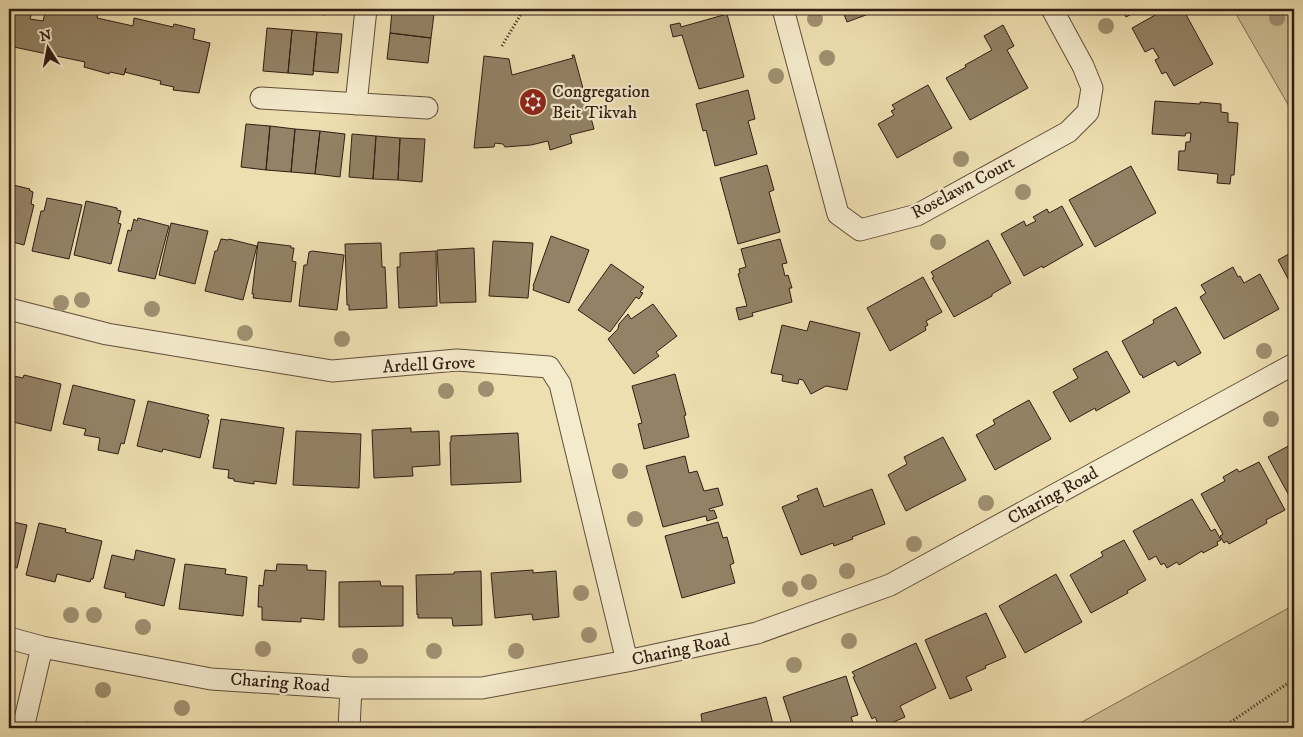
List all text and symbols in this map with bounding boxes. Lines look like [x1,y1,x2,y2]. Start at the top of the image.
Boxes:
north arrow [22,22,72,72]
text: N [38,26,54,46]
place label: Congregation Beit Tikvah [552,81,651,124]
synagogue icon: Congregation Beit Tikvah [518,87,548,117]
street label: Roselawn Court [908,151,1019,224]
street label: Ardell Grove [382,352,476,378]
street label: Charing Road [1004,462,1102,530]
street label: Charing Road [630,629,732,671]
street label: Charing Road [230,669,331,697]

